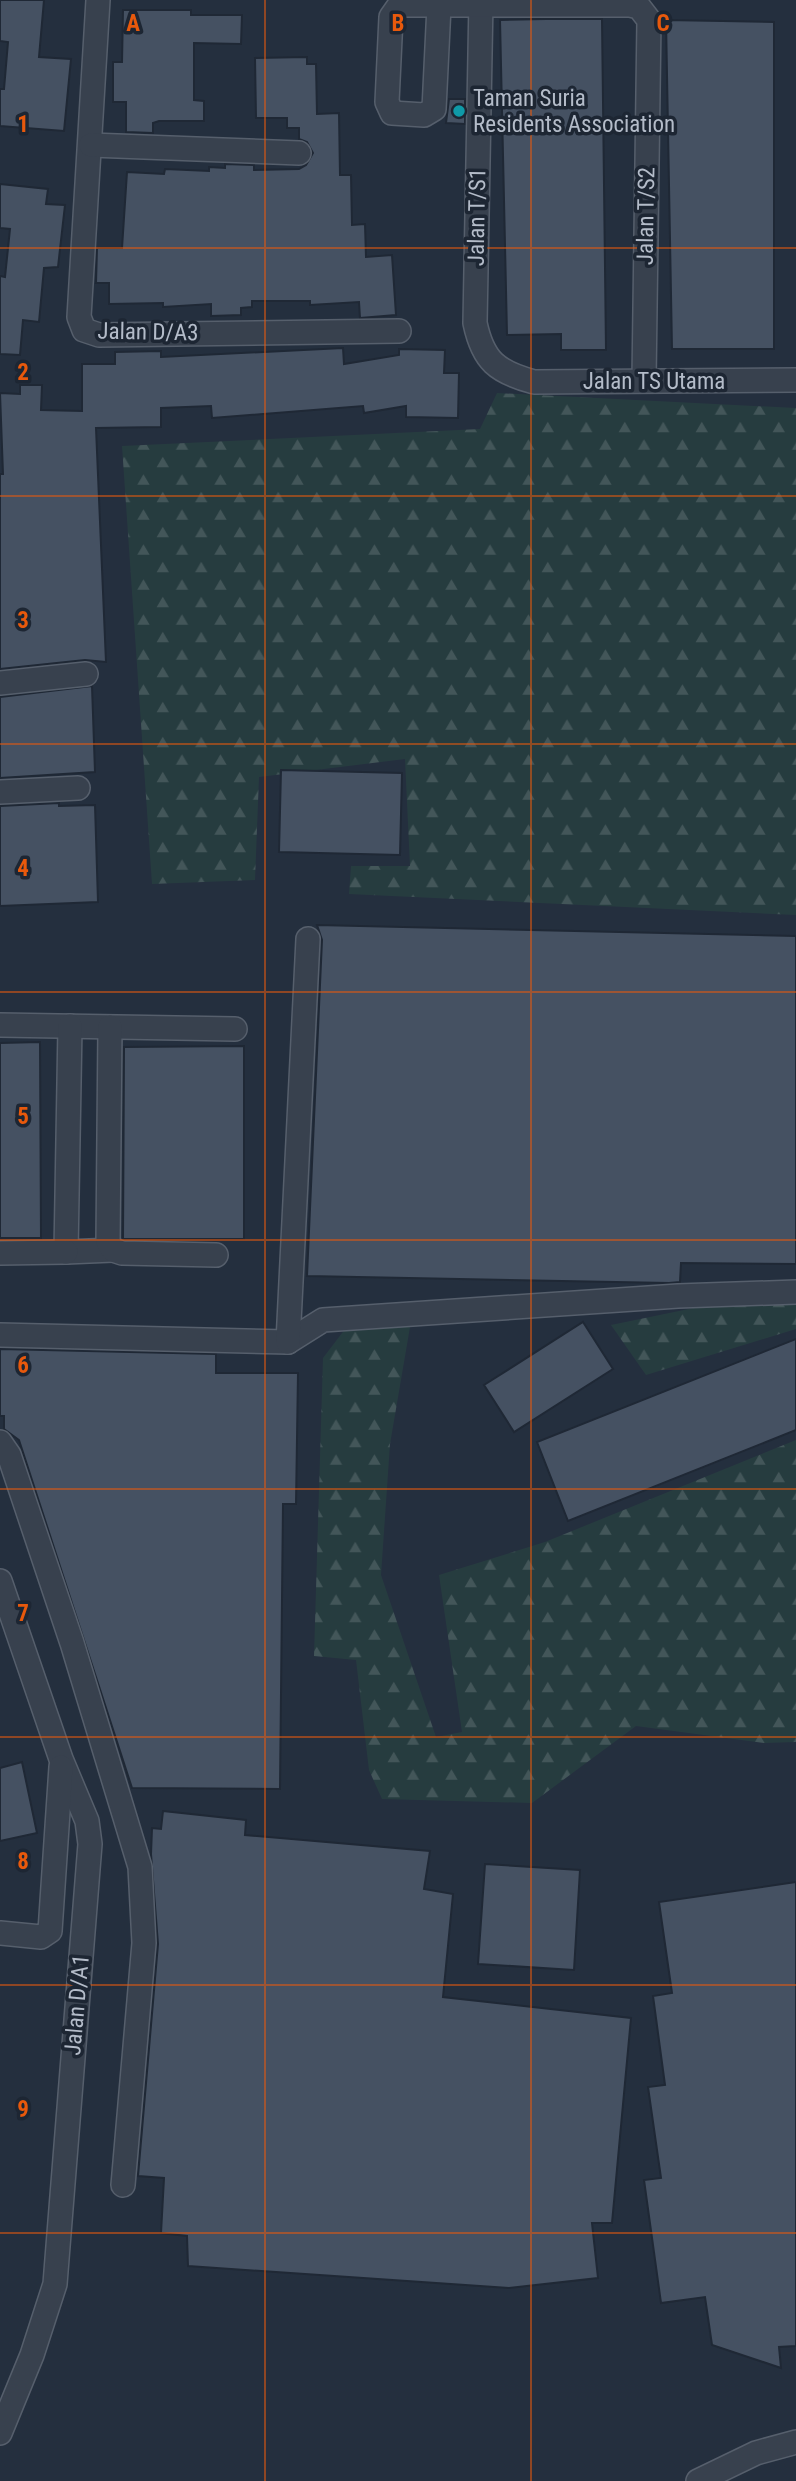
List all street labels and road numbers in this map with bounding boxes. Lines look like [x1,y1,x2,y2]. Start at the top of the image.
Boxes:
street label: Jalan T/S2 [632,167,660,265]
street label: Jalan T/S1 [463,168,491,266]
street label: Jalan D/A3 [97,318,199,346]
street label: Jalan TS Utama [583,368,725,395]
street label: Jalan D/A1 [59,1953,95,2057]

